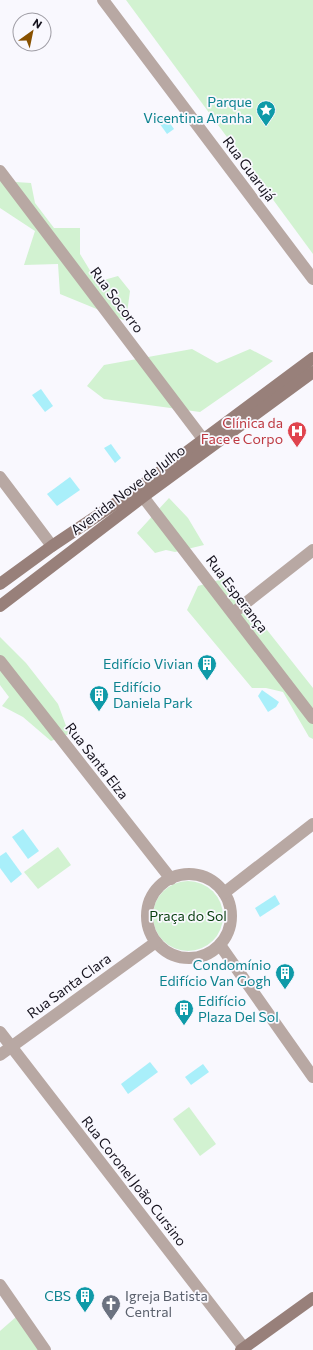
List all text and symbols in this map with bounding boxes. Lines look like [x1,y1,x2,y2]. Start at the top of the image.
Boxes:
north arrow [12,12,52,52]
text: N [31,15,45,31]
place label: Parque Vicentina Aranha [143,93,252,126]
place icon: Parque Vicentina Aranha [255,99,277,127]
street label: Rua Guarujá [220,133,279,204]
street label: Rua Socorro [87,263,148,336]
place label: Clínica da Face e Corpo [201,414,283,447]
hospital icon: Clínica da Face e Corpo [286,420,308,448]
street label: Avenida Nove de Julho [67,441,188,538]
street label: Rua Esperança [203,552,272,636]
building icon: Edifício Vivian [196,653,218,681]
place label: Edifício Vivian [103,655,193,672]
place label: Edifício Daniela Park [113,678,193,711]
building icon: Edifício Daniela Park [88,684,110,712]
street label: Rua Santa Elza [62,719,133,802]
park label: Praça do Sol [149,907,227,924]
street label: Rua Santa Clara [23,949,114,1022]
place label: Condomínio Edifício Van Gogh [159,956,271,989]
building icon: Condomínio Edifício Van Gogh [274,962,296,990]
place label: Edifício Plaza Del Sol [198,992,279,1025]
building icon: Edifício Plaza Del Sol [173,998,195,1026]
street label: Rua Coronel João Cursino [78,1112,190,1249]
building icon: CBS [74,1285,96,1313]
place label: CBS [44,1287,71,1304]
place label: Igreja Batista Central [125,1287,208,1320]
church icon: Igreja Batista Central [100,1293,122,1321]

